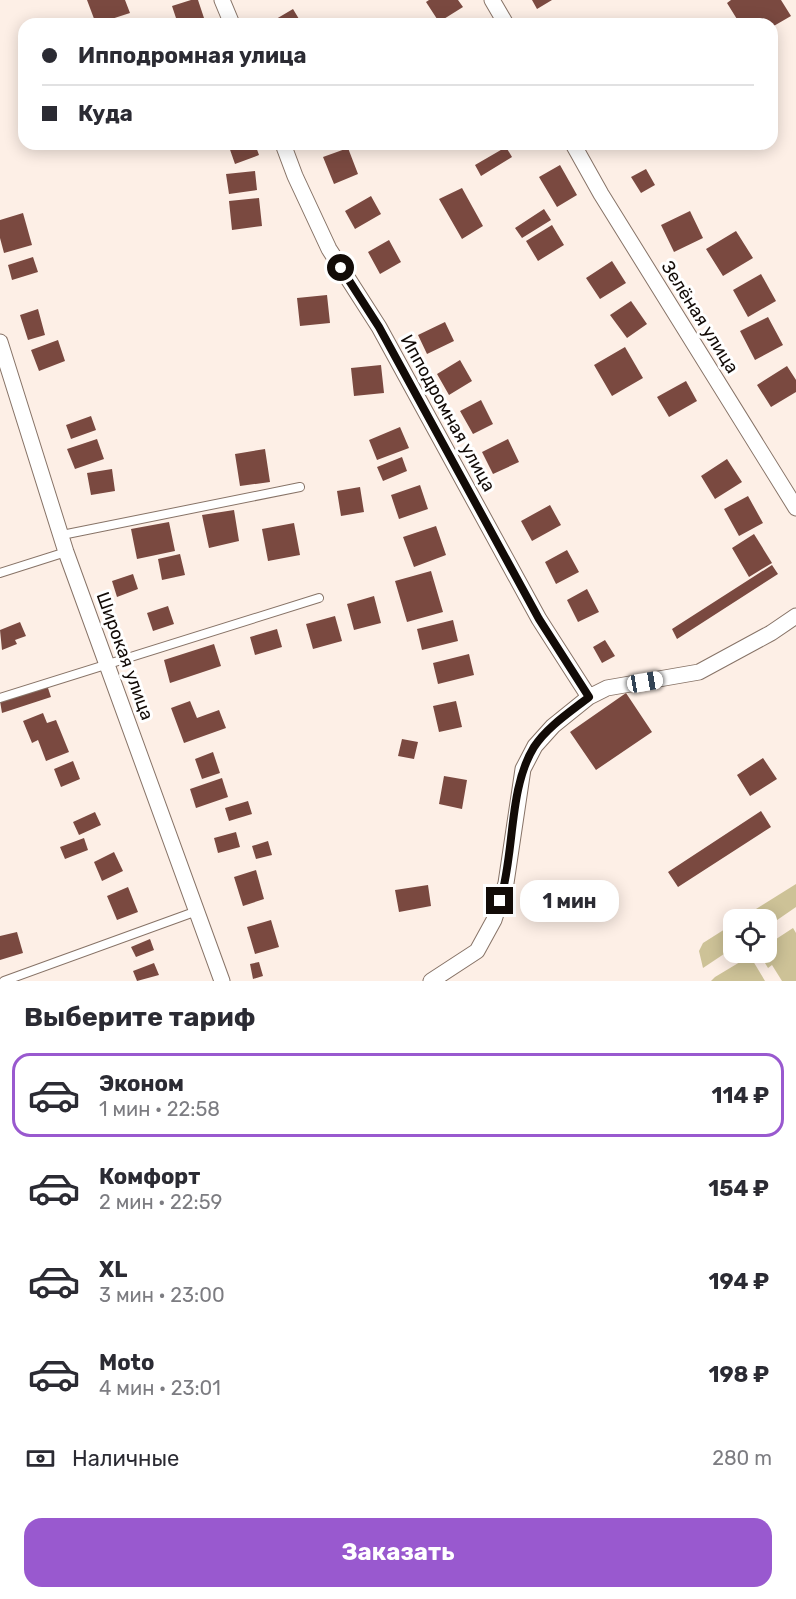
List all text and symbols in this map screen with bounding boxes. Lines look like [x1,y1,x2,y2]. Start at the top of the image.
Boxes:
text: Ипподромная улица [78,42,306,69]
text: Куда [78,100,133,127]
route start [327,254,354,281]
street label: Зелёная улица [657,257,743,377]
street label: Ипподромная улица [396,331,500,495]
street label: Широкая улица [92,589,158,723]
car [626,670,664,694]
callout: 1 мин [521,880,620,922]
route end [486,887,513,914]
text: 1 мин [542,889,597,913]
map controls [723,909,777,963]
button: locate [723,909,777,963]
text: Выберите тариф [24,1001,255,1033]
icon: car [27,1068,81,1122]
text: Эконом [99,1070,184,1097]
text: 114 ₽ [712,1082,769,1109]
text: 1 мин · 22:58 [99,1097,220,1121]
icon: car [27,1161,81,1215]
text: Комфорт [99,1163,200,1190]
text: 154 ₽ [708,1175,769,1202]
text: 2 мин · 22:59 [99,1190,222,1214]
icon: car [27,1254,81,1308]
text: XL [99,1256,127,1283]
text: 194 ₽ [709,1268,769,1295]
text: 3 мин · 23:00 [99,1283,225,1307]
icon: car [27,1347,81,1401]
text: Moto [99,1349,154,1376]
text: 198 ₽ [709,1361,769,1388]
text: 4 мин · 23:01 [99,1376,221,1400]
icon: cash [24,1442,57,1475]
text: Наличные [72,1445,179,1472]
text: 280 m [712,1446,772,1470]
button: Заказать [24,1518,772,1587]

